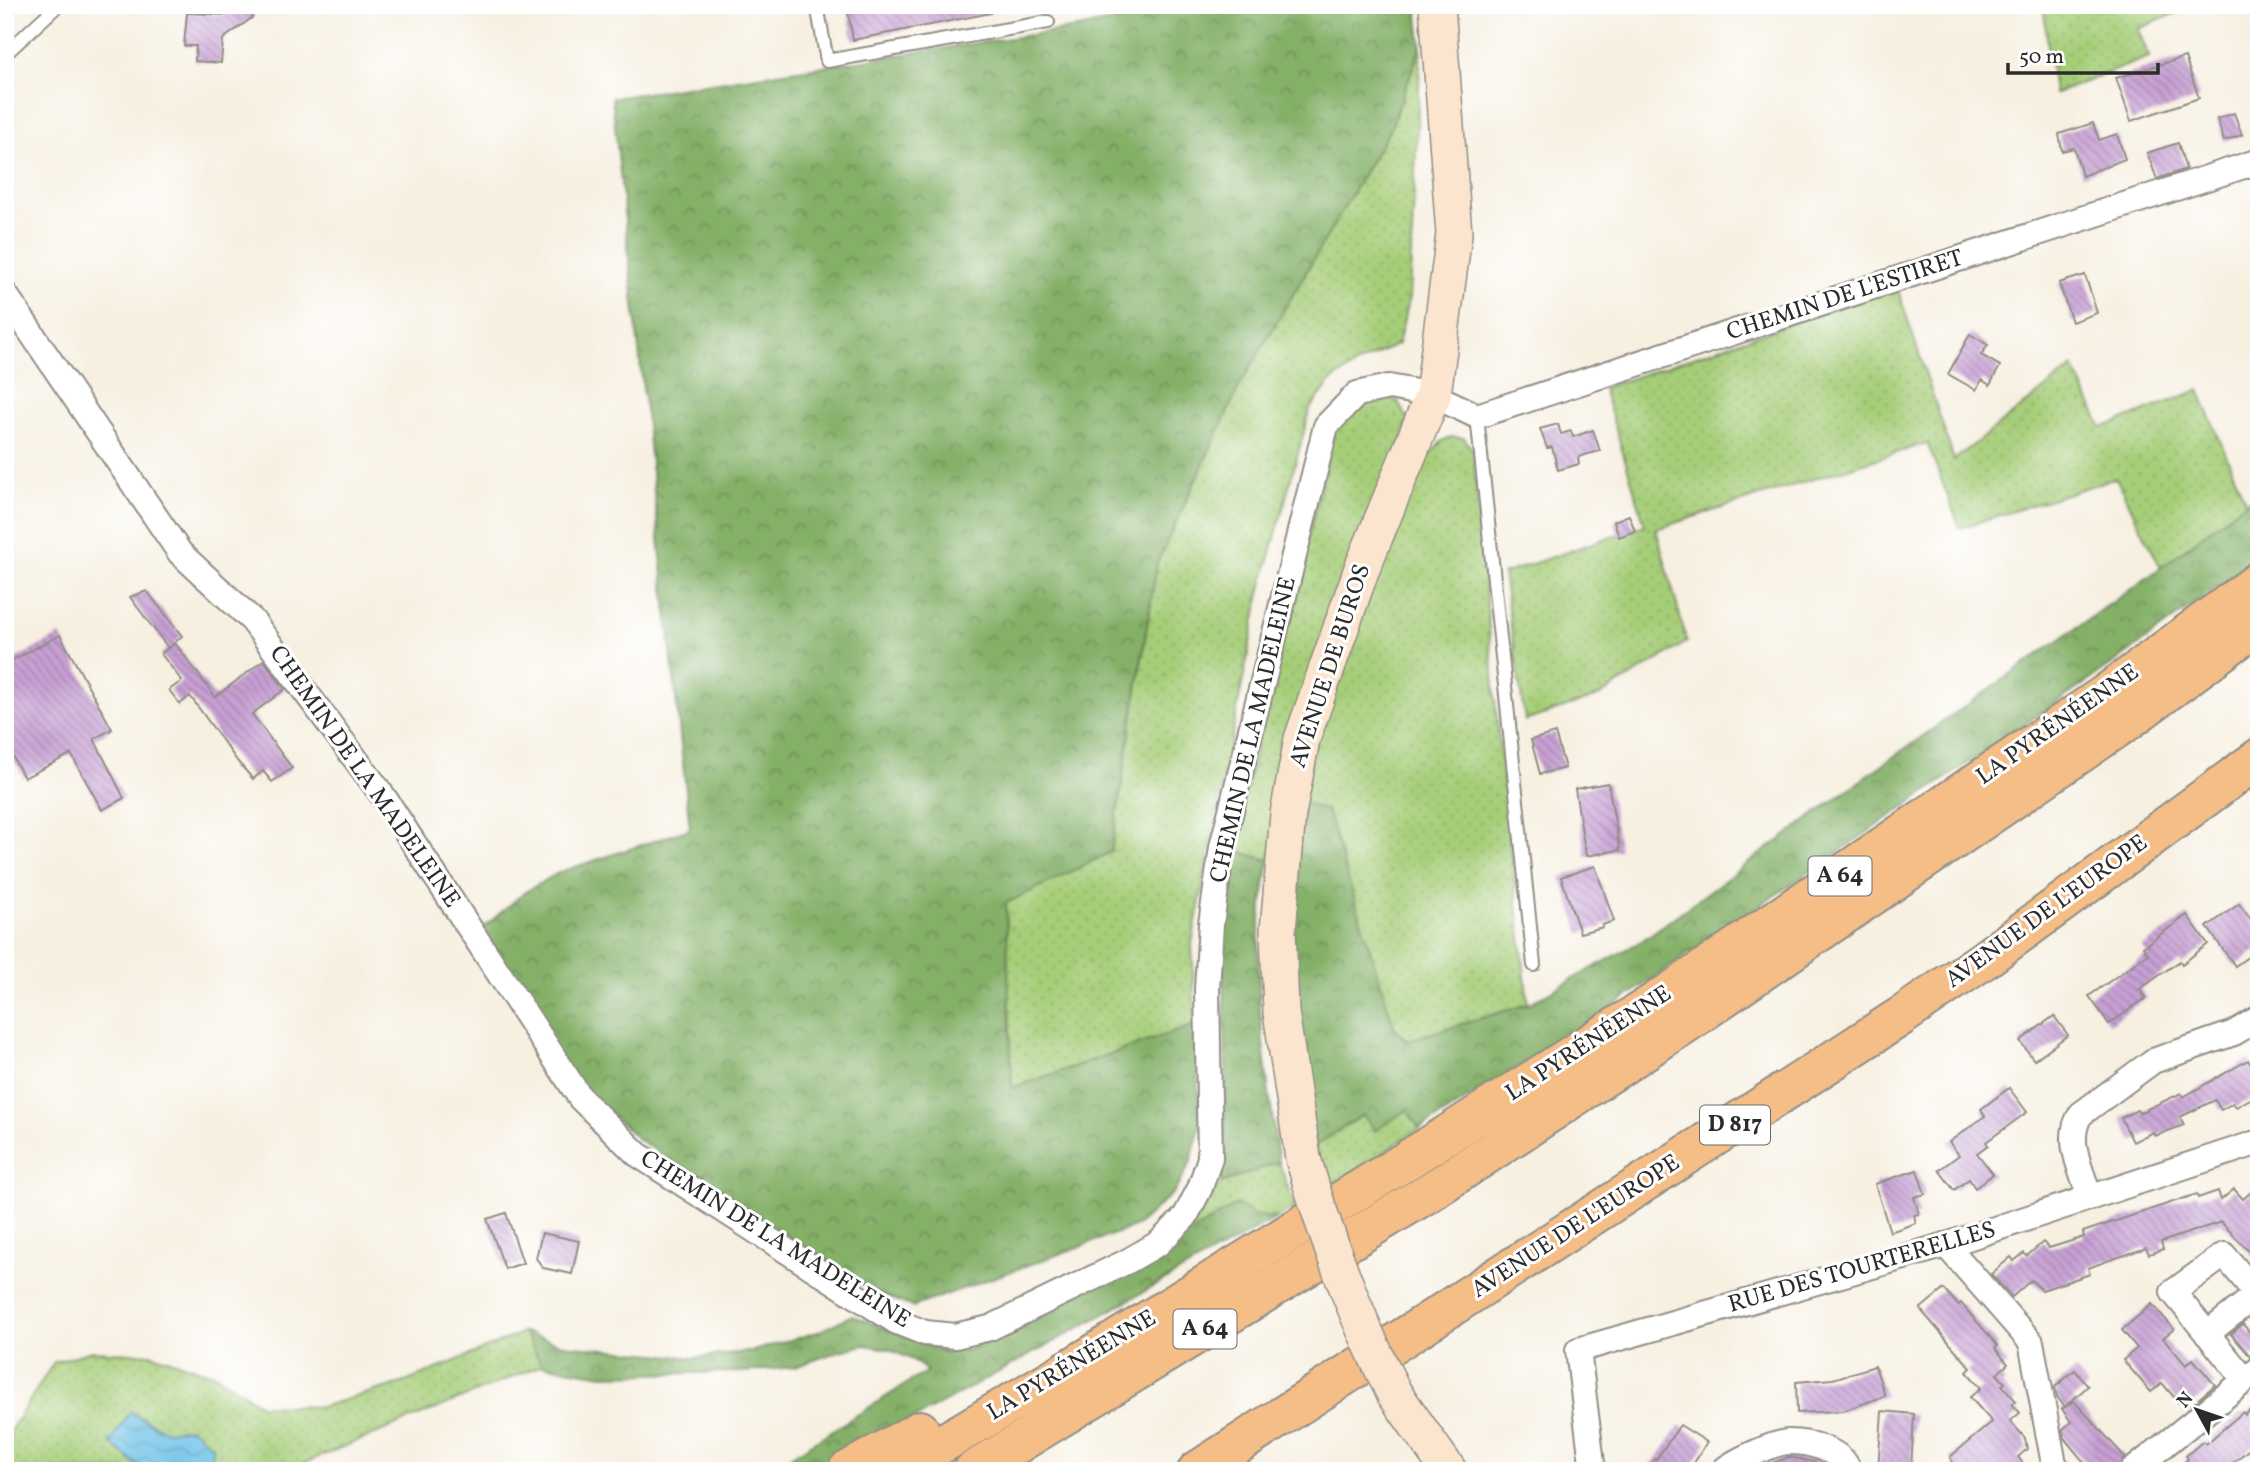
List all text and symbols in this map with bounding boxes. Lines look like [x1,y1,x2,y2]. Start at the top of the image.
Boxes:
scale bar [2008,32,2159,76]
text: 50 m [2019,43,2064,72]
street label: CHEMIN DE L'ESTIRET [1722,242,1968,350]
street label: AVENUE DE BUROS [1282,560,1380,772]
street label: CHEMIN DE LA MADELEINE [1202,574,1306,886]
street label: CHEMIN DE LA MADELEINE [260,639,468,915]
street label: LA PYRÉNÉENNE [1970,656,2146,794]
street label: AVENUE DE L'EUROPE [1939,827,2155,997]
road number: A 64 [1808,856,1871,896]
street label: LA PYRÉNÉENNE [1499,978,1679,1110]
road number: D 817 [1700,1106,1770,1144]
street label: CHEMIN DE LA MADELEINE [633,1143,917,1337]
street label: AVENUE DE L'EUROPE [1465,1147,1687,1307]
street label: RUE DES TOURTERELLES [1724,1214,2000,1322]
street label: LA PYRÉNÉENNE [981,1302,1163,1430]
road number: A 64 [1174,1310,1236,1348]
north arrow [2162,1374,2232,1444]
text: N [2171,1387,2200,1414]

